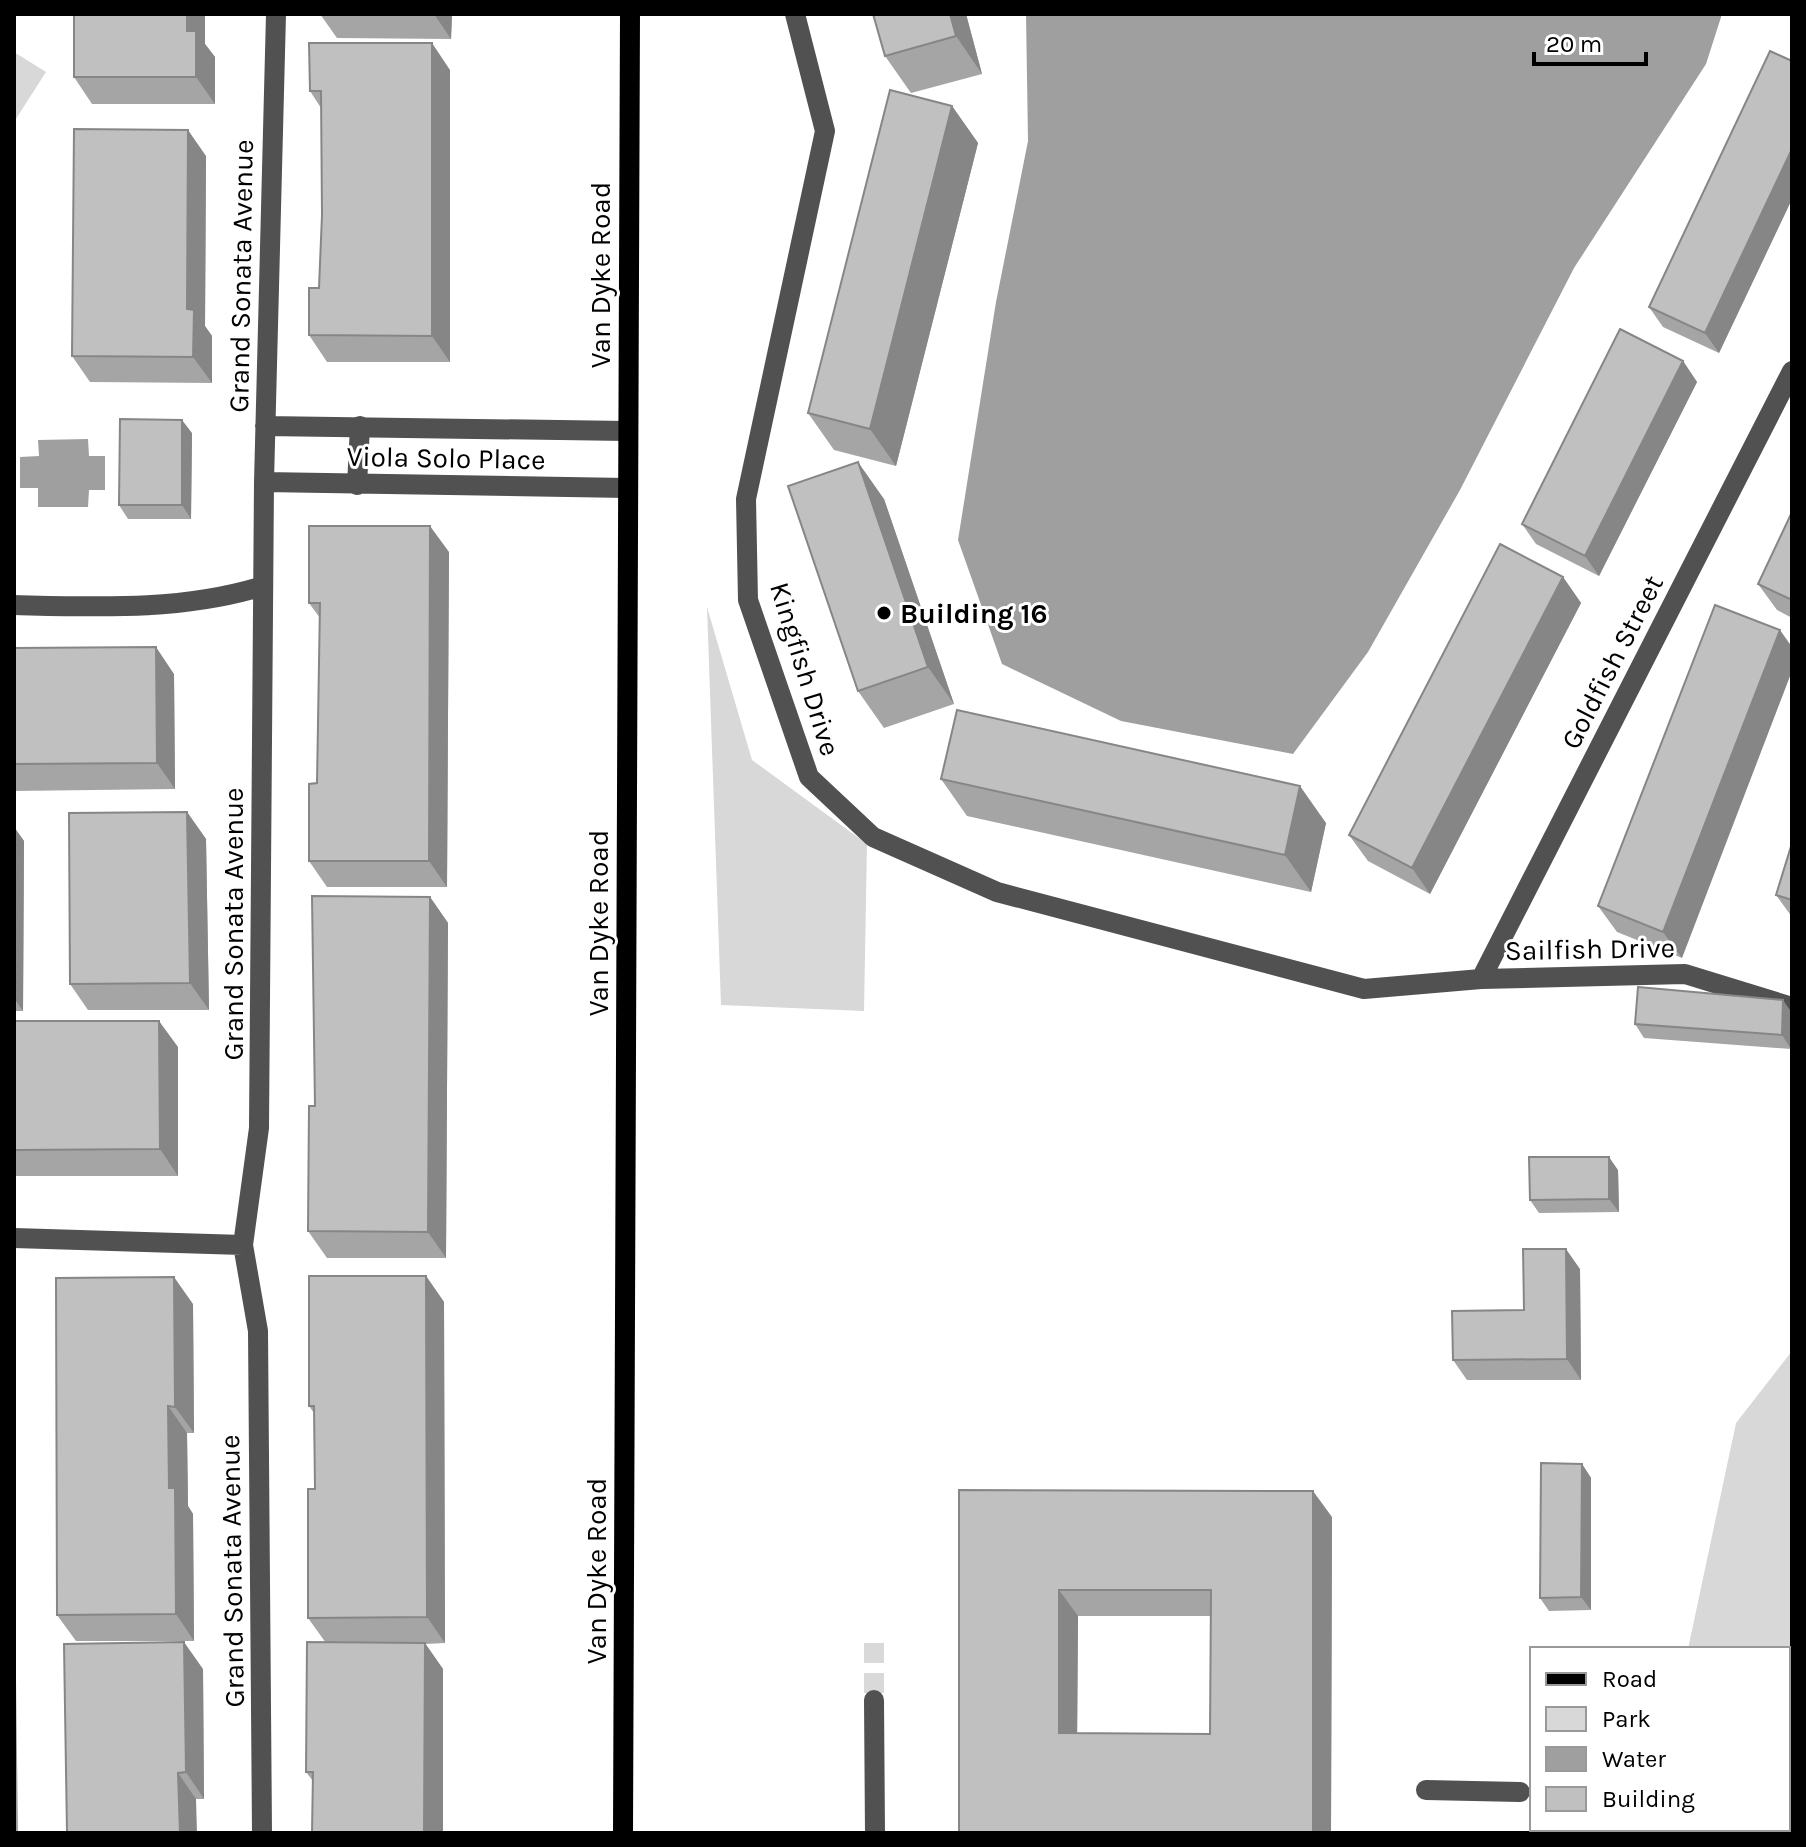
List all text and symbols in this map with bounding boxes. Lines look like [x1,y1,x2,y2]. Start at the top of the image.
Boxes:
scale bar [1534,16,1646,66]
text: 20 m [1546,30,1602,58]
street label: Grand Sonata Avenue [222,139,260,413]
street label: Van Dyke Road [584,182,617,368]
street label: Viola Solo Place [346,440,546,476]
street label: Goldfish Street [1554,569,1670,755]
street label: Kingfish Drive [763,578,847,760]
place label: Building 16 [900,597,1048,630]
marker: Building 16 [875,604,893,622]
street label: Grand Sonata Avenue [217,788,250,1061]
street label: Van Dyke Road [582,830,615,1016]
street label: Sailfish Drive [1505,931,1675,967]
street label: Grand Sonata Avenue [213,1434,251,1708]
street label: Van Dyke Road [580,1478,613,1664]
legend [1530,1647,1790,1831]
text: Road [1602,1665,1657,1693]
text: Park [1602,1705,1651,1733]
text: Water [1602,1745,1666,1773]
text: Building [1602,1785,1695,1813]

